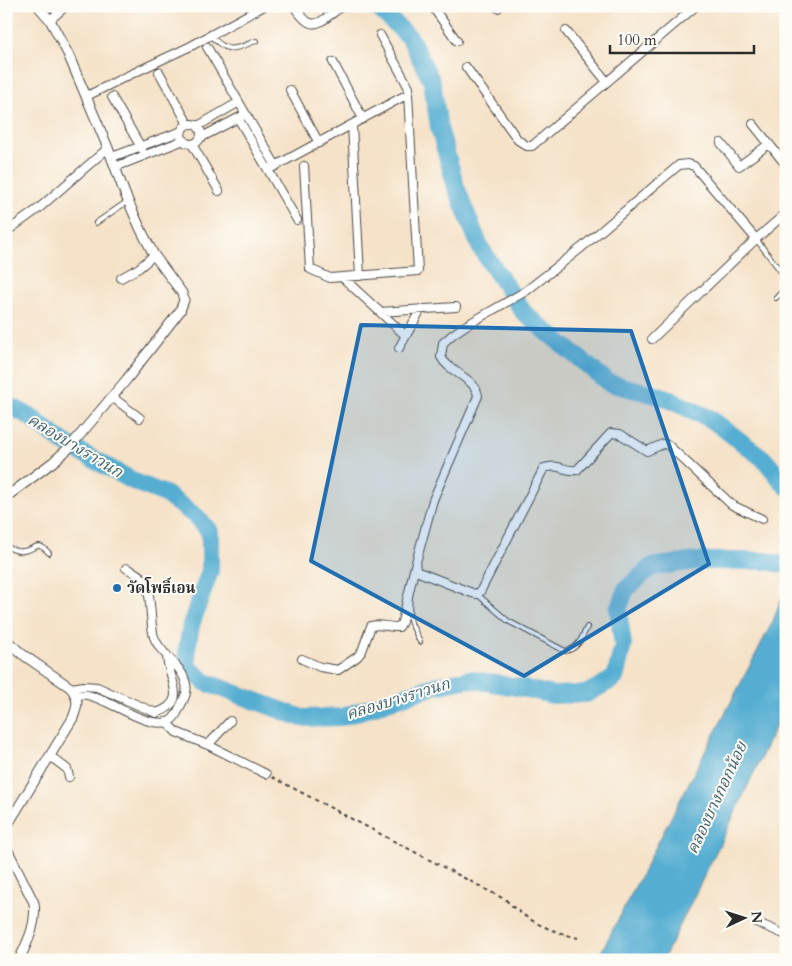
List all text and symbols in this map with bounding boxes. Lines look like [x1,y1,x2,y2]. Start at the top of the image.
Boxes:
scale bar [610,22,753,54]
text: 100 m [617,30,657,50]
water label: คลองบางราวนก [23,409,128,484]
place label: วัดโพธิ์เอน [127,577,196,598]
marker: วัดโพธิ์เอน [111,582,123,594]
water label: คลองบางราวนก [343,672,454,725]
water label: คลองบางกอกน้อย [681,737,753,858]
north arrow [720,894,770,944]
text: N [747,910,766,924]

